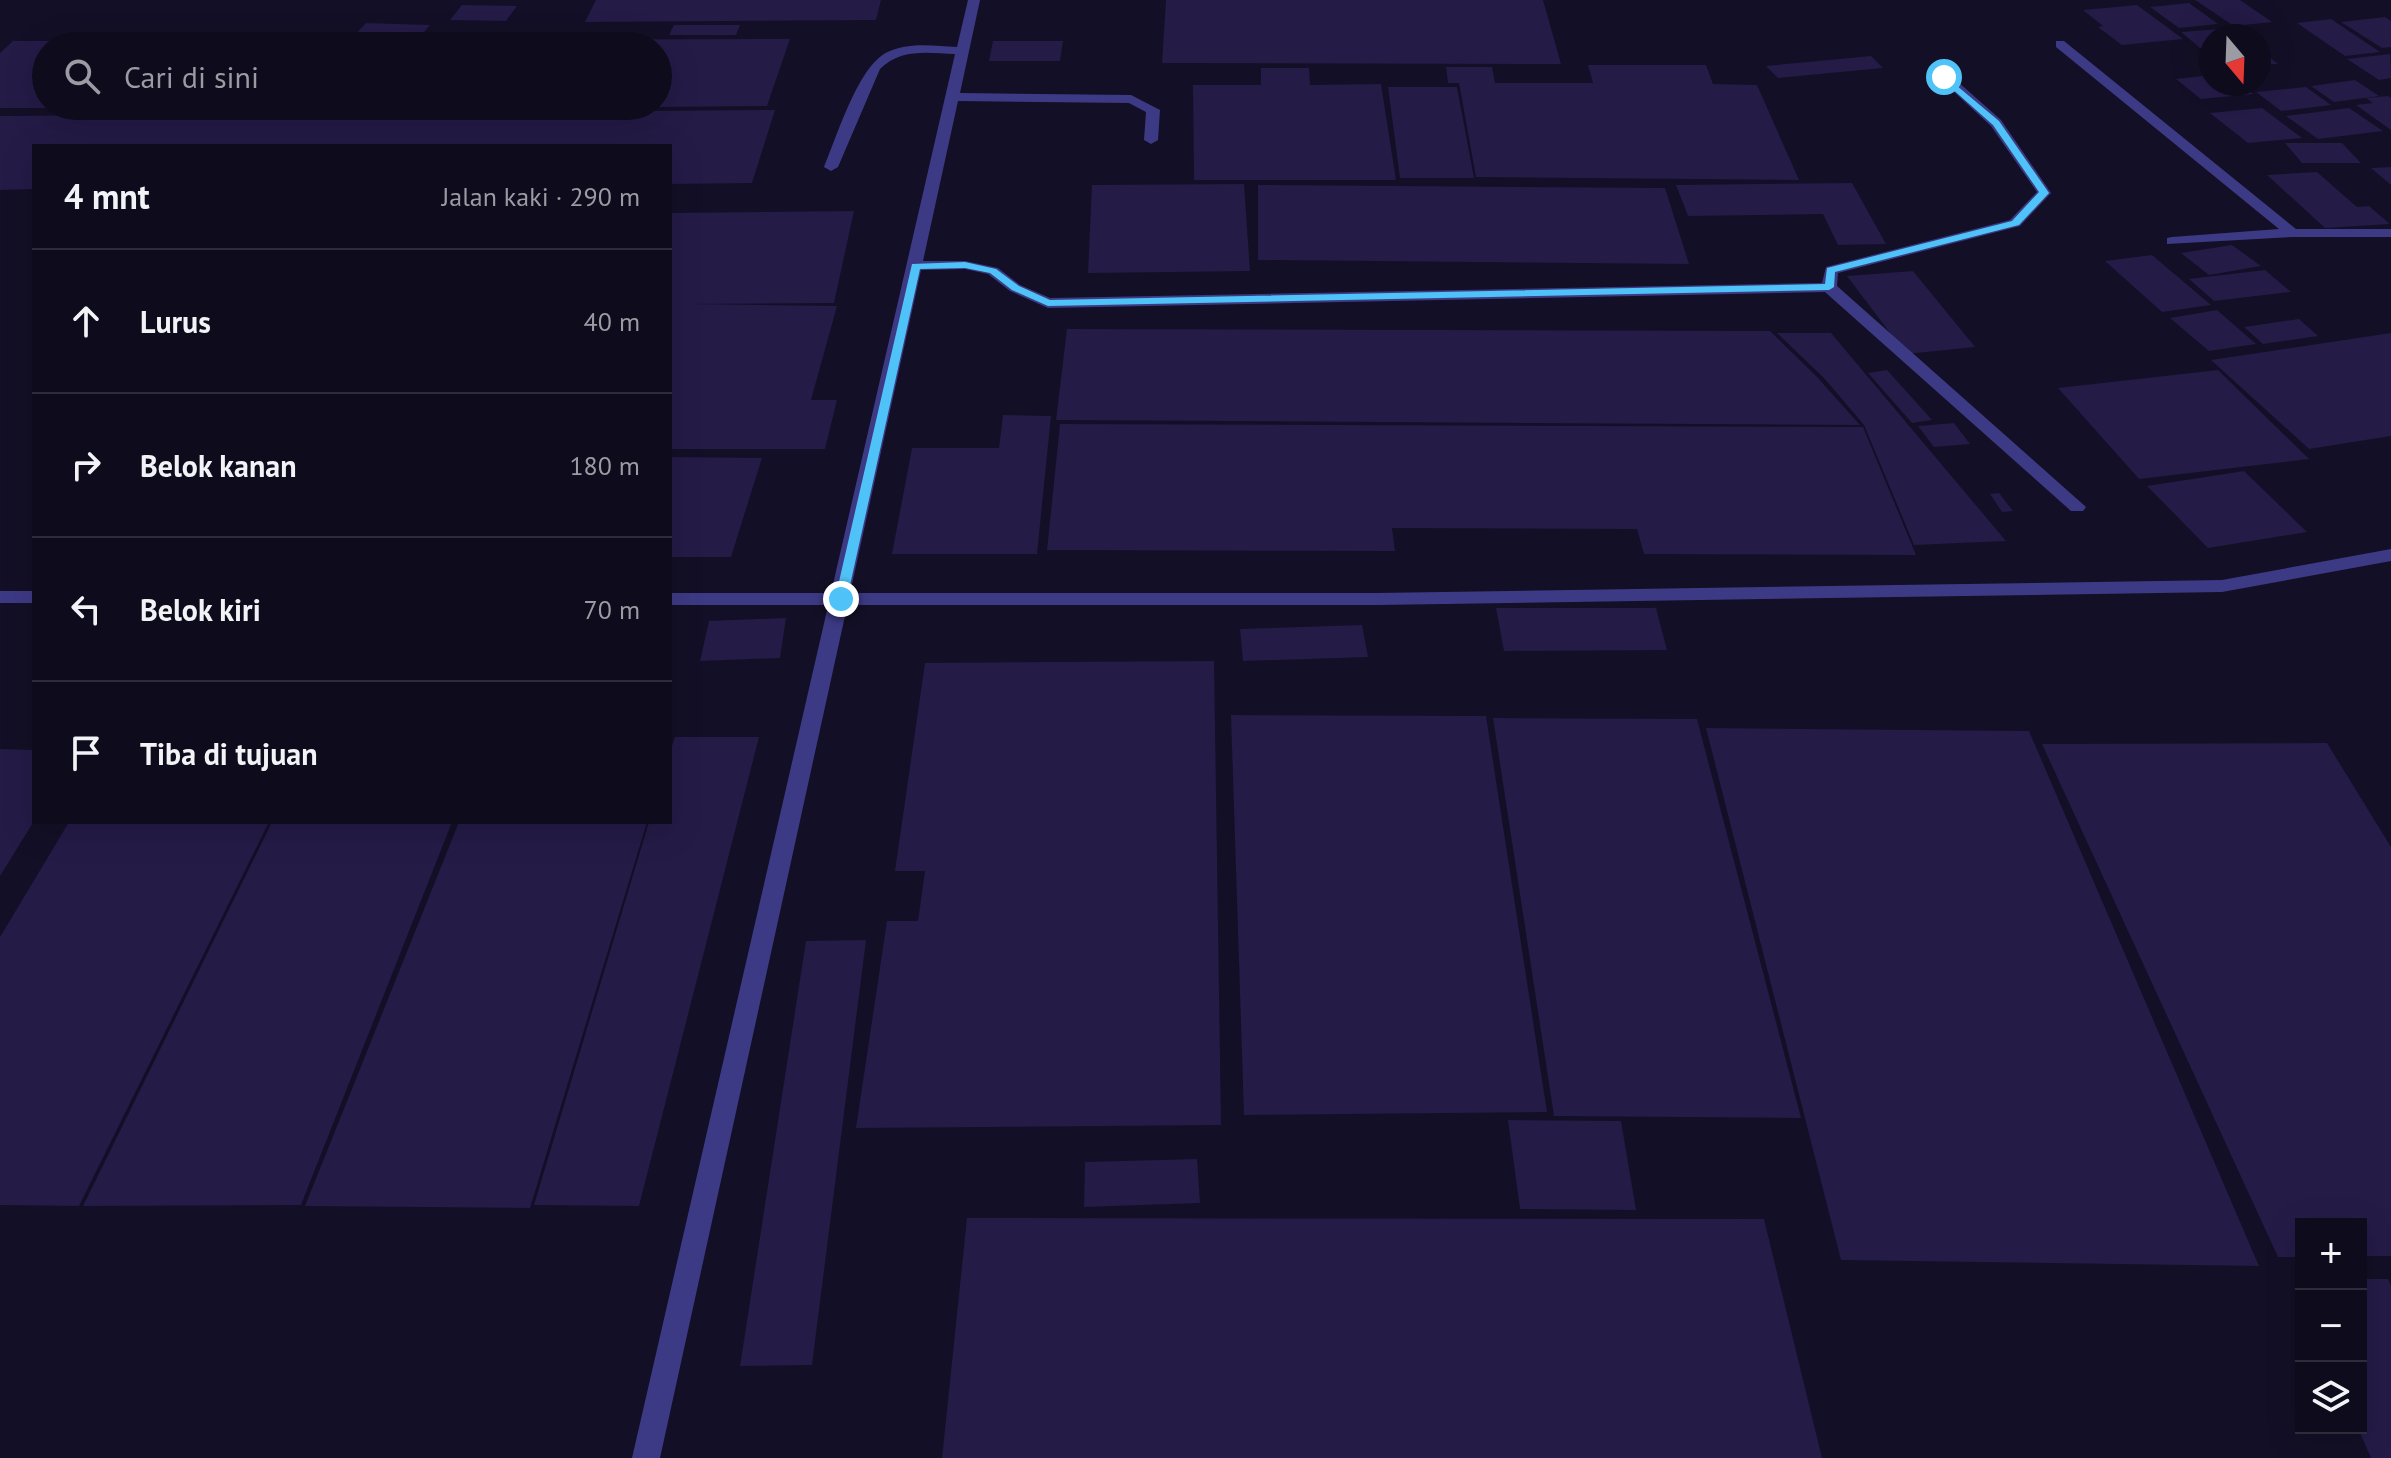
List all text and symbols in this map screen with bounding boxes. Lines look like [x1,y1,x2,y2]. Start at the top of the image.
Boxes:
north arrow [2199,24,2271,96]
search box [32,32,672,120]
icon: search [60,54,104,98]
text: Cari di sini [124,57,259,96]
route start [1926,59,1962,95]
text: 4 mnt [64,174,150,218]
text: Jalan kaki · 290 m [442,180,640,213]
icon: ahead [64,299,108,343]
text: Lurus [140,302,211,341]
text: 40 m [584,305,640,338]
icon: right [64,443,108,487]
text: Belok kanan [140,446,297,485]
text: 180 m [569,449,640,482]
route end [823,581,859,617]
icon: left [64,587,108,631]
text: Belok kiri [140,590,261,629]
text: 70 m [584,593,640,626]
icon: arrive [64,731,108,775]
text: Tiba di tujuan [140,734,318,773]
map controls [2295,1218,2367,1434]
button: + [2295,1218,2367,1290]
button: − [2295,1290,2367,1362]
button: layers [2295,1362,2367,1434]

